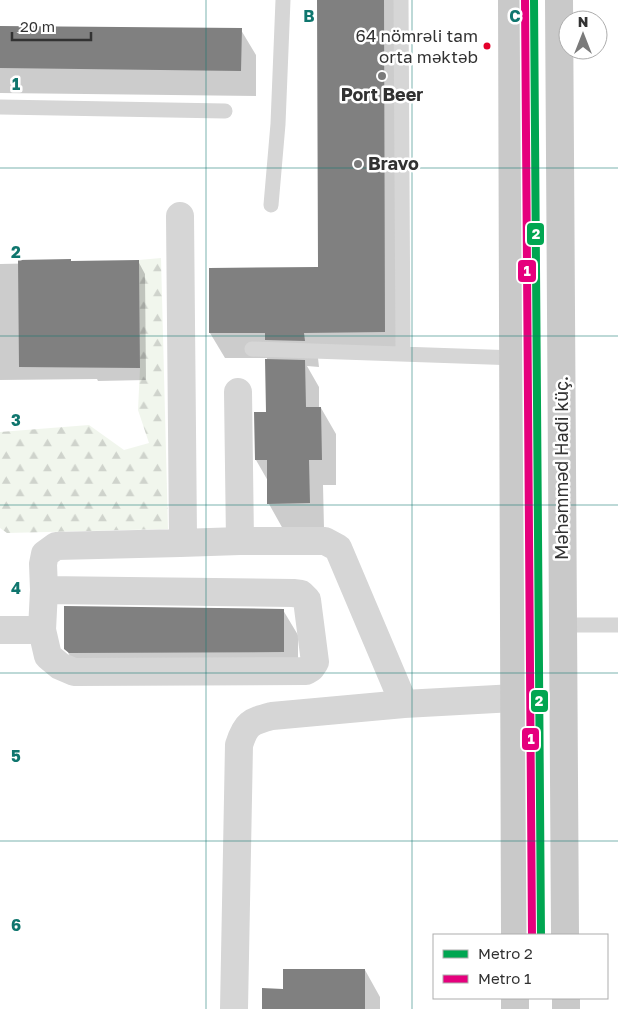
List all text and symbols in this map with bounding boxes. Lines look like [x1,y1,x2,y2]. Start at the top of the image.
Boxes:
text: B [303,6,315,26]
text: C [509,6,521,26]
scale bar [12,10,91,42]
north arrow [558,10,608,60]
text: N [578,13,588,30]
text: 20 m [20,17,55,35]
place label: 64 nömrəli tam orta məktəb [356,25,478,67]
marker: 64 nömrəli tam orta məktəb [482,41,492,51]
marker: Port Beer [376,70,388,82]
text: 1 [12,74,20,94]
place label: Port Beer [341,83,423,105]
place label: Bravo [368,152,419,174]
marker: Bravo [352,158,364,170]
line badge: 2 [526,222,545,246]
text: 2 [532,225,541,242]
text: 2 [11,242,21,262]
line badge: 1 [517,259,537,283]
text: 1 [523,262,531,279]
street label: Məhəmməd Hadi küç. [550,376,572,560]
text: 3 [11,410,21,430]
text: 4 [11,578,21,598]
line badge: 2 [530,689,549,713]
text: 2 [535,692,544,709]
line badge: 1 [521,727,540,751]
text: 1 [527,730,535,747]
text: 5 [11,746,21,766]
text: 6 [11,915,21,935]
legend [433,934,608,999]
text: Metro 2 [478,944,533,962]
text: Metro 1 [478,969,531,987]

